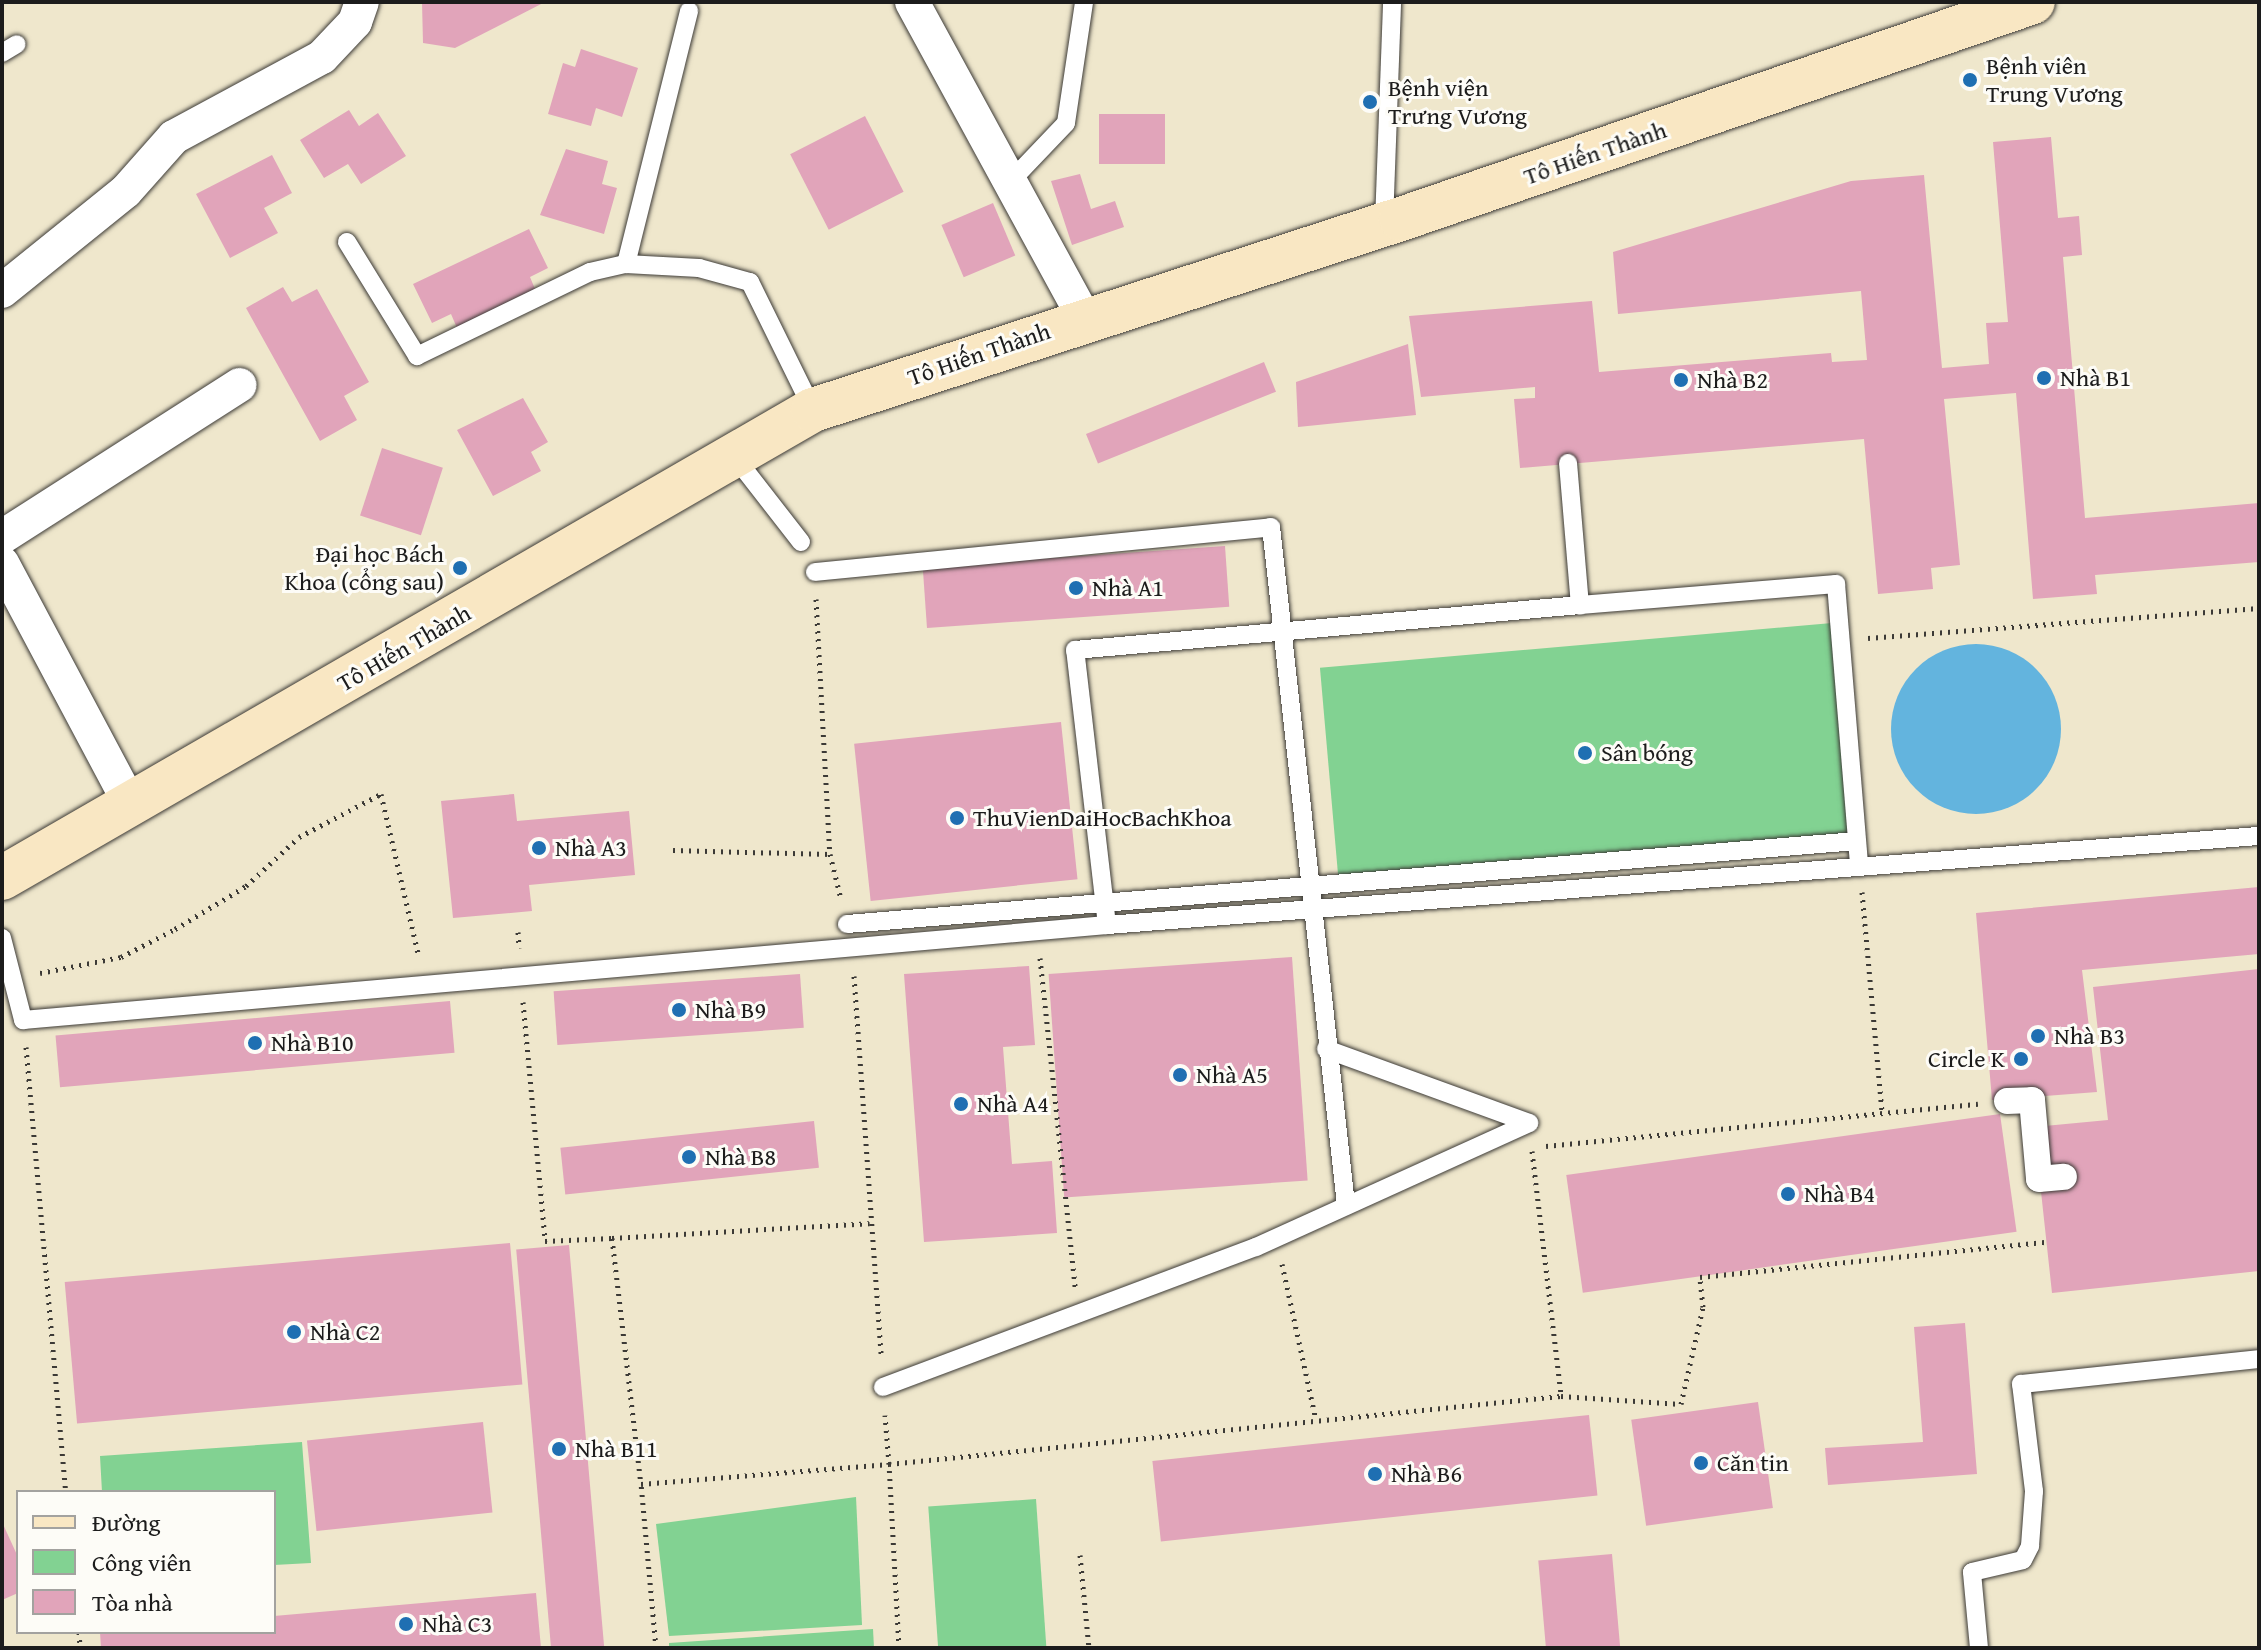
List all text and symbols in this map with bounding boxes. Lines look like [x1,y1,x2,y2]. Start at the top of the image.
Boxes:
place label: Bệnh viên Trung Vương [1986,52,2123,108]
marker: Bệnh viên Trung Vương [1961,71,1979,89]
place label: Bệnh viện Trưng Vương [1388,74,1527,130]
marker: Bệnh viện Trưng Vương [1359,91,1381,113]
street label: Tô Hiến Thành [1520,115,1670,191]
street label: Tô Hiến Thành [904,316,1054,392]
place label: Nhà B1 [2060,364,2131,392]
place label: Nhà B2 [1697,366,1768,394]
marker: Nhà B1 [2035,369,2053,387]
marker: Nhà B2 [1672,371,1690,389]
place label: Đại học Bách Khoa (cổng sau) [285,540,444,596]
marker: Đại học Bách Khoa (cổng sau) [451,559,469,577]
place label: Nhà A1 [1092,574,1164,602]
marker: Nhà A1 [1067,579,1085,597]
street label: Tô Hiến Thành [332,598,476,698]
place label: Sân bóng [1601,739,1693,767]
marker: Sân bóng [1576,744,1594,762]
place label: ThuVienDaiHocBachKhoa [973,804,1232,832]
marker: ThuVienDaiHocBachKhoa [948,809,966,827]
place label: Nhà A3 [555,834,627,862]
marker: Nhà A3 [530,839,548,857]
place label: Nhà B9 [695,996,766,1024]
marker: Nhà B9 [670,1001,688,1019]
place label: Nhà B3 [2054,1022,2125,1050]
marker: Nhà B3 [2029,1027,2047,1045]
place label: Nhà B10 [271,1029,354,1057]
marker: Nhà B10 [246,1034,264,1052]
place label: Circle K [1928,1045,2005,1073]
marker: Circle K [2012,1050,2030,1068]
place label: Nhà A5 [1196,1061,1268,1089]
marker: Nhà A5 [1171,1066,1189,1084]
place label: Nhà A4 [977,1090,1049,1118]
marker: Nhà A4 [952,1095,970,1113]
place label: Nhà B8 [705,1143,776,1171]
marker: Nhà B8 [680,1148,698,1166]
place label: Nhà B4 [1804,1180,1875,1208]
marker: Nhà B4 [1779,1185,1797,1203]
place label: Nhà C2 [310,1318,380,1346]
marker: Nhà C2 [285,1323,303,1341]
place label: Nhà B11 [575,1435,658,1463]
marker: Nhà B11 [550,1440,568,1458]
place label: Căn tin [1717,1449,1789,1477]
marker: Căn tin [1692,1454,1710,1472]
place label: Nhà B6 [1391,1460,1462,1488]
marker: Nhà B6 [1366,1465,1384,1483]
legend [16,1490,276,1634]
text: Đường [92,1505,161,1540]
text: Công viên [92,1545,191,1580]
text: Tòa nhà [92,1585,173,1620]
place label: Nhà C3 [422,1610,492,1638]
marker: Nhà C3 [397,1615,415,1633]

